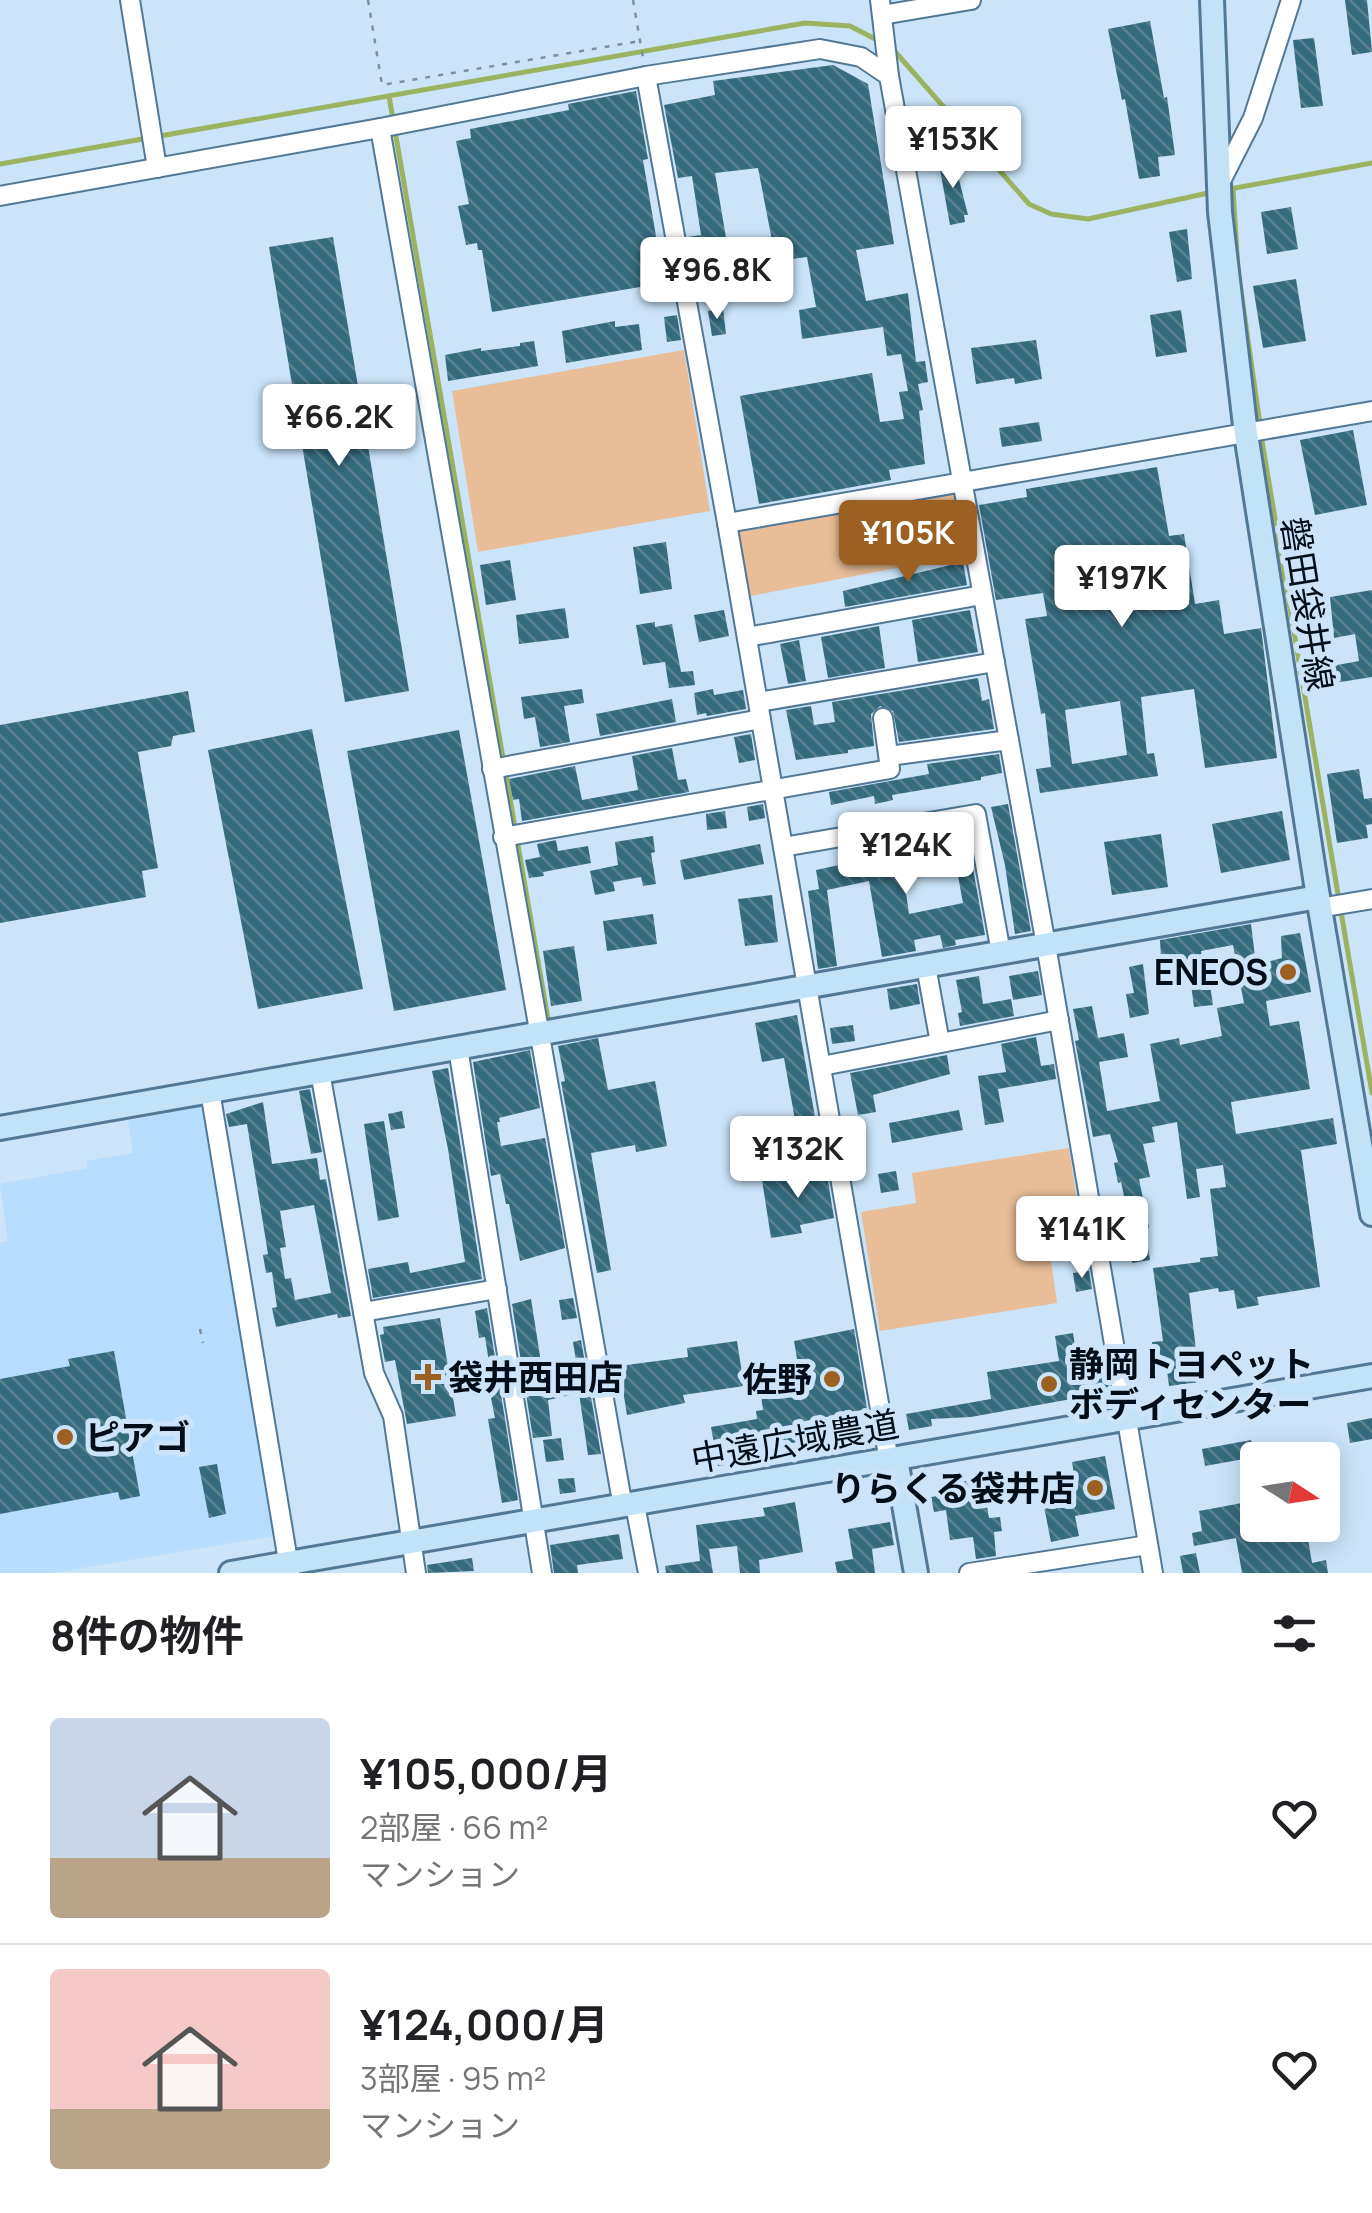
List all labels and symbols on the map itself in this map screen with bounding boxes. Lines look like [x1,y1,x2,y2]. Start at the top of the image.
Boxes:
pin: ¥153K [883,106,1023,191]
pin: ¥96.8K [636,237,798,322]
pin: ¥66.2K [258,384,420,469]
pin: ¥105K [838,500,978,585]
street label: 磐田袋井線 [1271,514,1345,694]
pin: ¥197K [1052,545,1192,630]
pin: ¥124K [836,812,976,897]
place label: ENEOS [1154,948,1268,996]
marker: ENEOS [1277,961,1299,983]
pin: ¥132K [728,1116,868,1201]
pin: ¥141K [1012,1196,1152,1281]
place label: 静岡トヨペット ボディセンター [1069,1340,1314,1428]
place label: 袋井西田店 [448,1353,623,1401]
place label: 佐野 [742,1355,812,1403]
marker: 袋井西田店 [417,1366,439,1388]
marker: 佐野 [821,1368,843,1390]
marker: 静岡トヨペット ボディセンター [1038,1373,1060,1395]
street label: 中遠広域農道 [687,1399,903,1483]
place label: ピアゴ [85,1413,190,1461]
marker: ピアゴ [54,1426,76,1448]
north arrow [1240,1442,1340,1542]
place label: りらくる袋井店 [831,1464,1075,1512]
marker: りらくる袋井店 [1084,1477,1106,1499]

